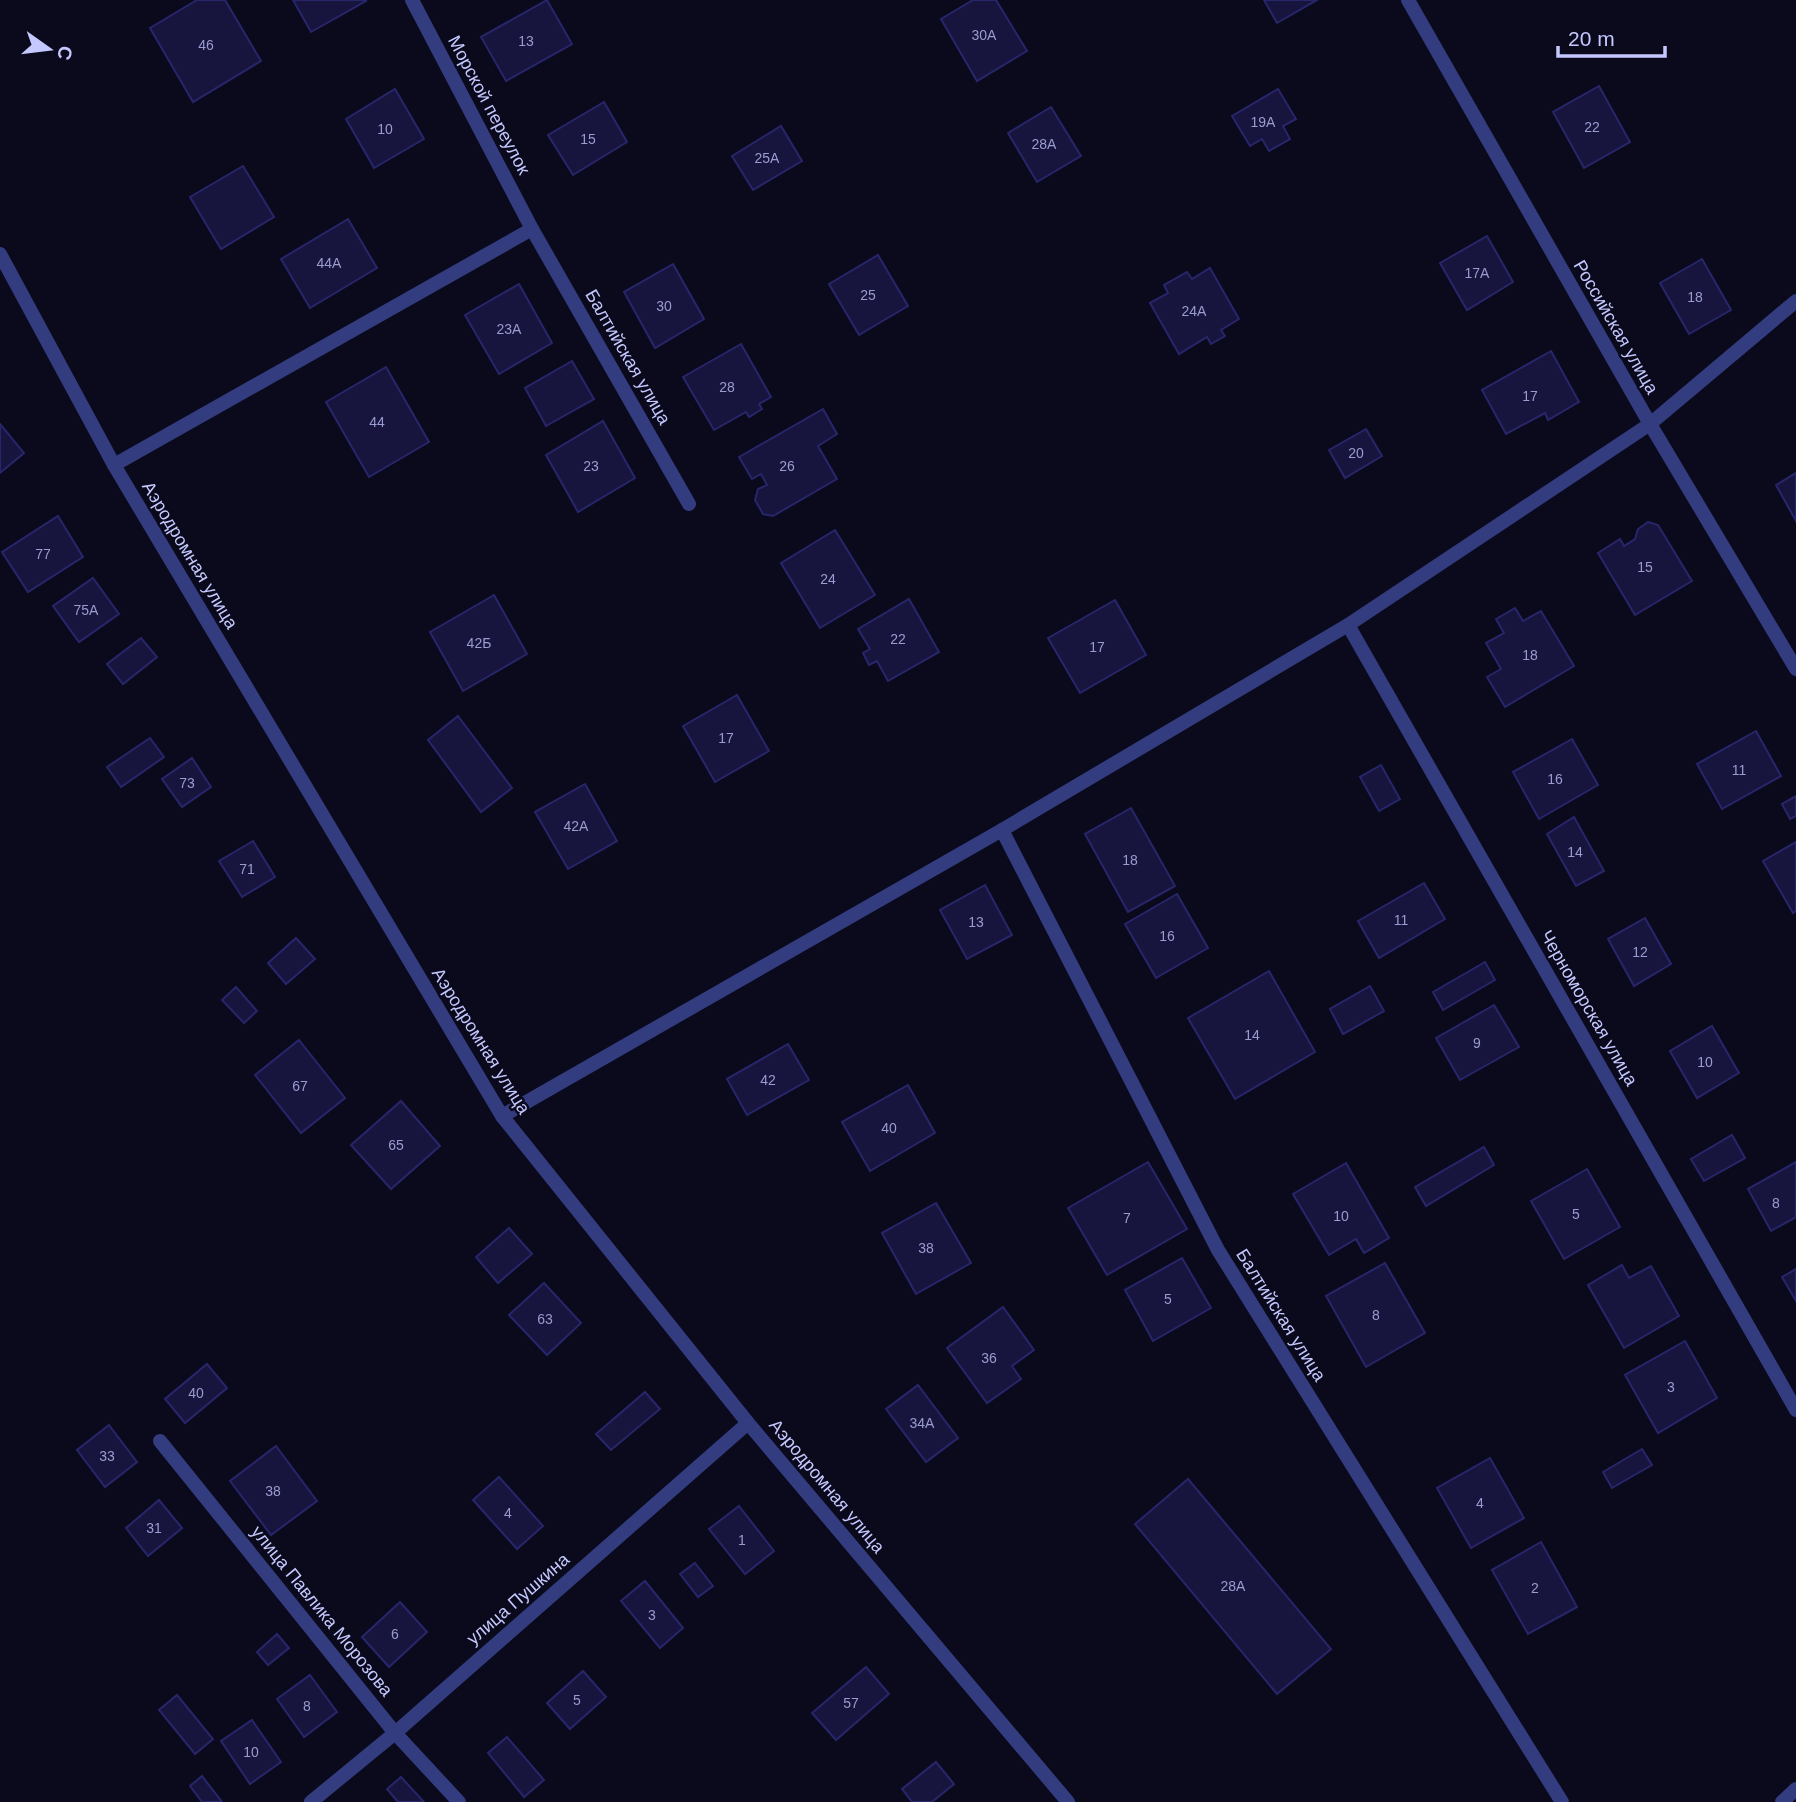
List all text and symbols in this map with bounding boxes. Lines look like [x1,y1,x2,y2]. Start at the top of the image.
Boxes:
north arrow [14,14,84,84]
scale bar [1558,14,1665,58]
house number: 30А [972,27,997,43]
text: 20 m [1568,27,1615,50]
street label: Морской переулок [444,32,534,178]
house number: 13 [518,33,534,49]
house number: 46 [198,37,214,53]
text: С [53,44,77,62]
house number: 19А [1251,114,1276,130]
house number: 22 [1584,119,1600,135]
house number: 10 [377,121,393,137]
house number: 15 [580,131,596,147]
house number: 28А [1032,136,1057,152]
house number: 25А [755,150,780,166]
house number: 44А [317,255,342,271]
street label: Российская улица [1570,257,1663,398]
house number: 17А [1465,265,1490,281]
street label: Балтийская улица [581,286,675,429]
house number: 25 [860,287,876,303]
house number: 18 [1687,289,1703,305]
house number: 30 [656,298,672,314]
house number: 24А [1182,303,1207,319]
house number: 23А [497,321,522,337]
house number: 28 [719,379,735,395]
house number: 17 [1522,388,1538,404]
house number: 44 [369,414,385,430]
house number: 20 [1348,445,1364,461]
house number: 23 [583,458,599,474]
house number: 26 [779,458,795,474]
street label: Аэродромная улица [138,478,242,633]
house number: 77 [35,546,51,562]
house number: 15 [1637,559,1653,575]
house number: 24 [820,571,836,587]
house number: 75А [74,602,99,618]
house number: 22 [890,631,906,647]
house number: 42Б [467,635,491,651]
house number: 17 [1089,639,1105,655]
house number: 18 [1522,647,1538,663]
house number: 17 [718,730,734,746]
house number: 11 [1732,762,1746,778]
house number: 16 [1547,771,1563,787]
house number: 73 [179,775,195,791]
house number: 42А [564,818,589,834]
house number: 14 [1567,844,1583,860]
house number: 18 [1122,852,1138,868]
house number: 71 [239,861,255,877]
house number: 11 [1394,912,1408,928]
house number: 13 [968,914,984,930]
street label: Черноморская улица [1536,927,1642,1090]
house number: 16 [1159,928,1175,944]
house number: 12 [1632,944,1648,960]
street label: Аэродромная улица [428,964,535,1118]
house number: 14 [1244,1027,1260,1043]
house number: 9 [1473,1035,1481,1051]
house number: 10 [1697,1054,1713,1070]
house number: 42 [760,1072,776,1088]
house number: 67 [292,1078,308,1094]
house number: 40 [881,1120,897,1136]
house number: 65 [388,1137,404,1153]
house number: 8 [1772,1195,1780,1211]
house number: 5 [1572,1206,1580,1222]
house number: 10 [1333,1208,1349,1224]
house number: 7 [1123,1210,1131,1226]
house number: 38 [918,1240,934,1256]
street label: Балтийская улица [1232,1245,1330,1386]
house number: 5 [1164,1291,1172,1307]
house number: 8 [1372,1307,1380,1323]
house number: 63 [537,1311,553,1327]
house number: 36 [981,1350,997,1366]
house number: 3 [1667,1379,1675,1395]
house number: 40 [188,1385,204,1401]
street label: Аэродромная улица [765,1415,889,1558]
house number: 34А [910,1415,935,1431]
house number: 33 [99,1448,115,1464]
house number: 38 [265,1483,281,1499]
house number: 4 [1476,1495,1484,1511]
house number: 4 [504,1505,512,1521]
house number: 31 [146,1520,162,1536]
street label: улица Павлика Морозова [247,1522,397,1701]
house number: 1 [738,1532,746,1548]
street label: улица Пушкина [463,1549,574,1649]
house number: 28А [1221,1578,1246,1594]
house number: 2 [1531,1580,1539,1596]
house number: 3 [648,1607,656,1623]
house number: 6 [391,1626,399,1642]
house number: 5 [573,1692,581,1708]
house number: 57 [843,1695,859,1711]
house number: 8 [303,1698,311,1714]
house number: 10 [243,1744,259,1760]

